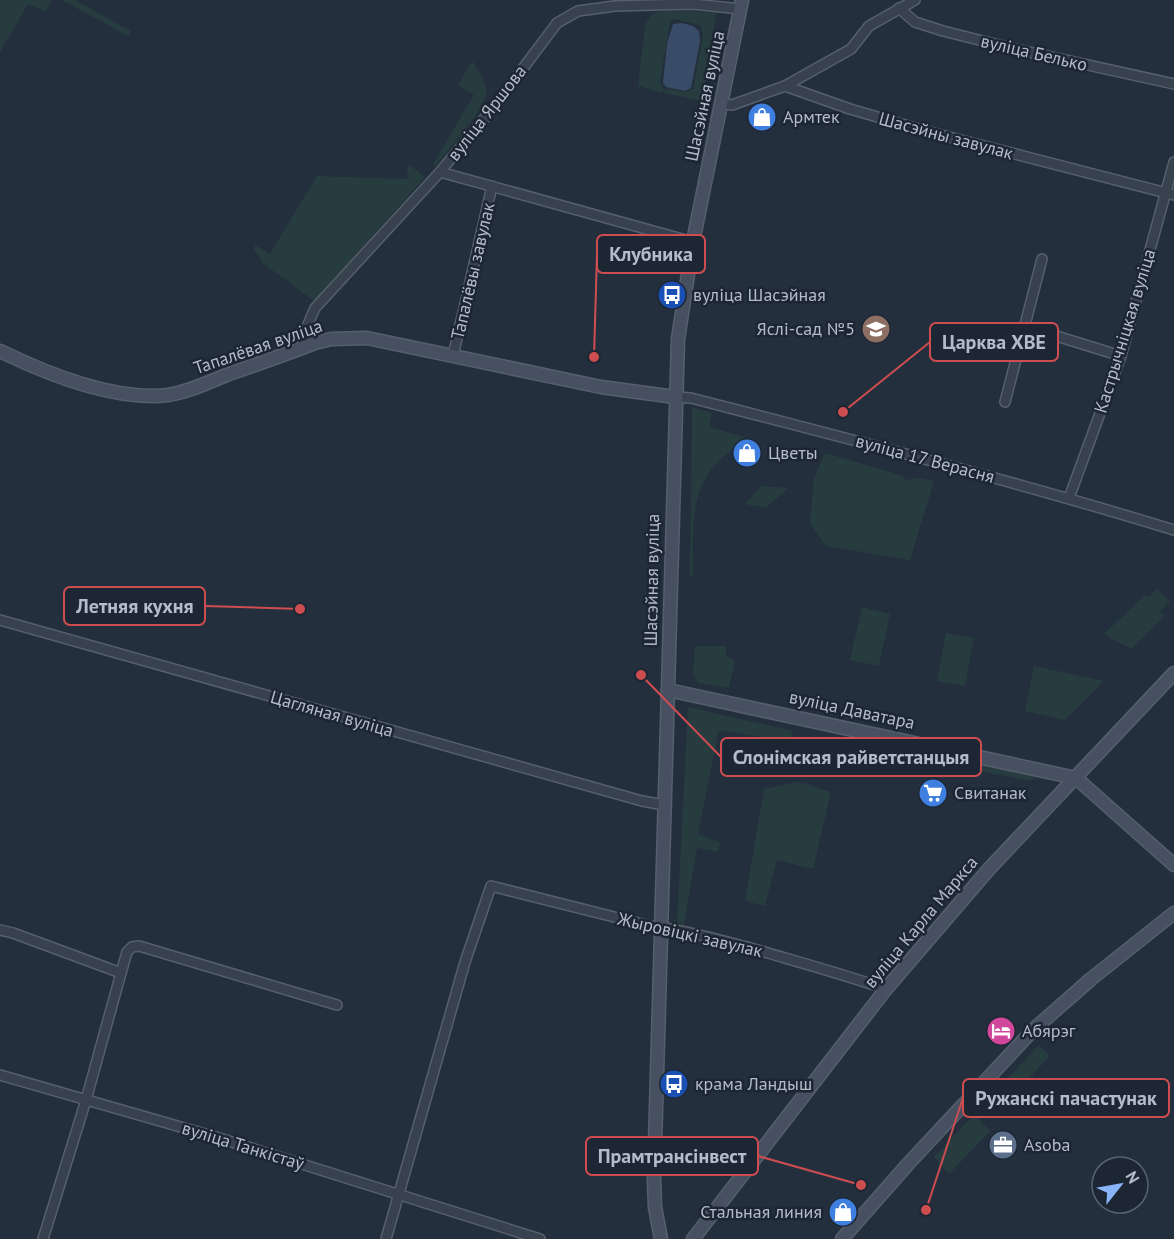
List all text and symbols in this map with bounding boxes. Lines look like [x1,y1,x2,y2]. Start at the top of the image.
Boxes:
street label: Шасэйная вуліца [679,29,730,163]
street label: вуліца Белько [979,29,1090,76]
street label: вуліца Яршова [442,60,531,165]
shop icon: Армтек [746,101,778,133]
place label: Армтек [783,105,840,128]
street label: Шасэйны завулак [876,107,1016,165]
street label: Тапалёвы завулак [446,200,500,342]
callout: Клубника [597,235,705,273]
text: Клубника [609,241,693,267]
street label: Кастрычніцкая вуліца [1089,246,1160,416]
bus stop icon: вуліца Шасэйная [656,279,688,311]
place label: вуліца Шасэйная [693,283,826,306]
school or university icon: Яслі-сад №5 [860,313,892,345]
street label: Тапалёвая вуліца [190,314,325,379]
place label: Яслі-сад №5 [756,317,855,340]
callout: Царква ХВЕ [930,323,1058,361]
text: Царква ХВЕ [942,329,1046,355]
street label: вуліца 17 Верасня [853,429,997,488]
shop icon: Цветы [731,437,763,469]
place label: Цветы [768,441,818,464]
street label: Шасэйная вуліца [639,513,664,647]
callout: Летняя кухня [64,587,205,625]
text: Летняя кухня [75,593,194,619]
street label: Цагляная вуліца [268,685,396,742]
street label: вуліца Даватара [787,685,917,734]
callout: Слонімская райветстанцыя [721,738,981,776]
text: Слонімская райветстанцыя [733,744,969,770]
supermarket icon: Свитанак [917,777,949,809]
place label: Свитанак [954,781,1027,804]
street label: вуліца Карла Маркса [859,851,983,992]
street label: Жыровіцкі завулак [614,906,765,962]
hotel icon: Абярэг [985,1015,1017,1047]
place label: Абярэг [1022,1019,1076,1042]
bus stop icon: крама Ландыш [658,1068,690,1100]
place label: крама Ландыш [695,1072,812,1095]
callout: Ружанскі пачастунак [963,1079,1169,1117]
text: Ружанскі пачастунак [975,1085,1157,1111]
street label: вуліца Танкістаў [179,1116,308,1175]
office icon: Asoba [987,1129,1019,1161]
place label: Asoba [1024,1133,1070,1156]
callout: Прамтрансінвест [586,1137,758,1175]
text: Прамтрансінвест [598,1143,747,1169]
north arrow [1090,1155,1150,1215]
text: N [1122,1168,1144,1187]
shop icon: Стальная линия [827,1196,859,1228]
place label: Стальная линия [700,1200,822,1223]

